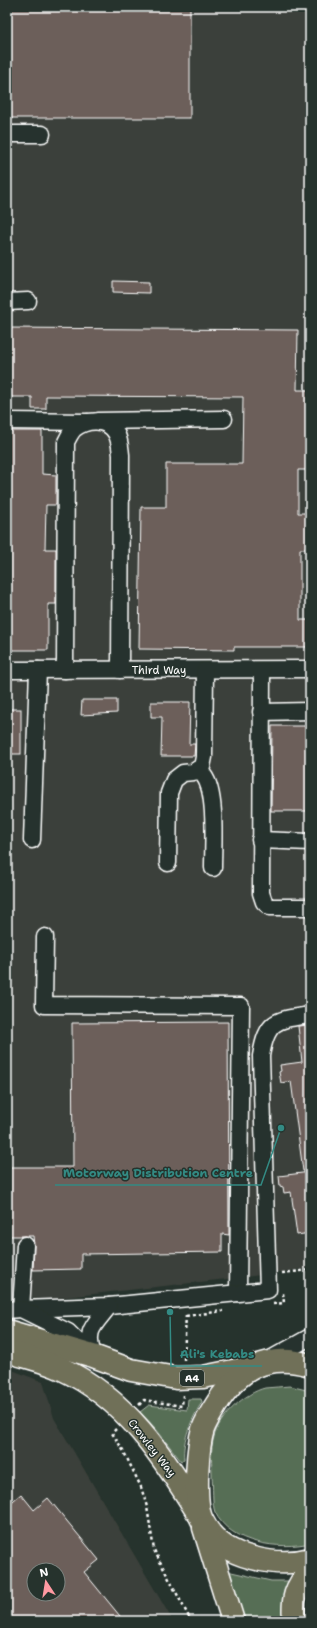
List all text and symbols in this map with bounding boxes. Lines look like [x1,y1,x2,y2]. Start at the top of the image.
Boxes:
street label: Third Way [132,663,186,678]
callout: Motorway Distribution Centre [55,1161,261,1185]
text: Motorway Distribution Centre [63,1165,253,1181]
callout: Ali's Kebabs [171,1342,262,1366]
text: Ali's Kebabs [180,1346,254,1362]
road number: A4 [180,1370,204,1386]
street label: Crowley Way [125,1416,179,1480]
north arrow [26,1562,66,1602]
text: N [38,1564,50,1581]

